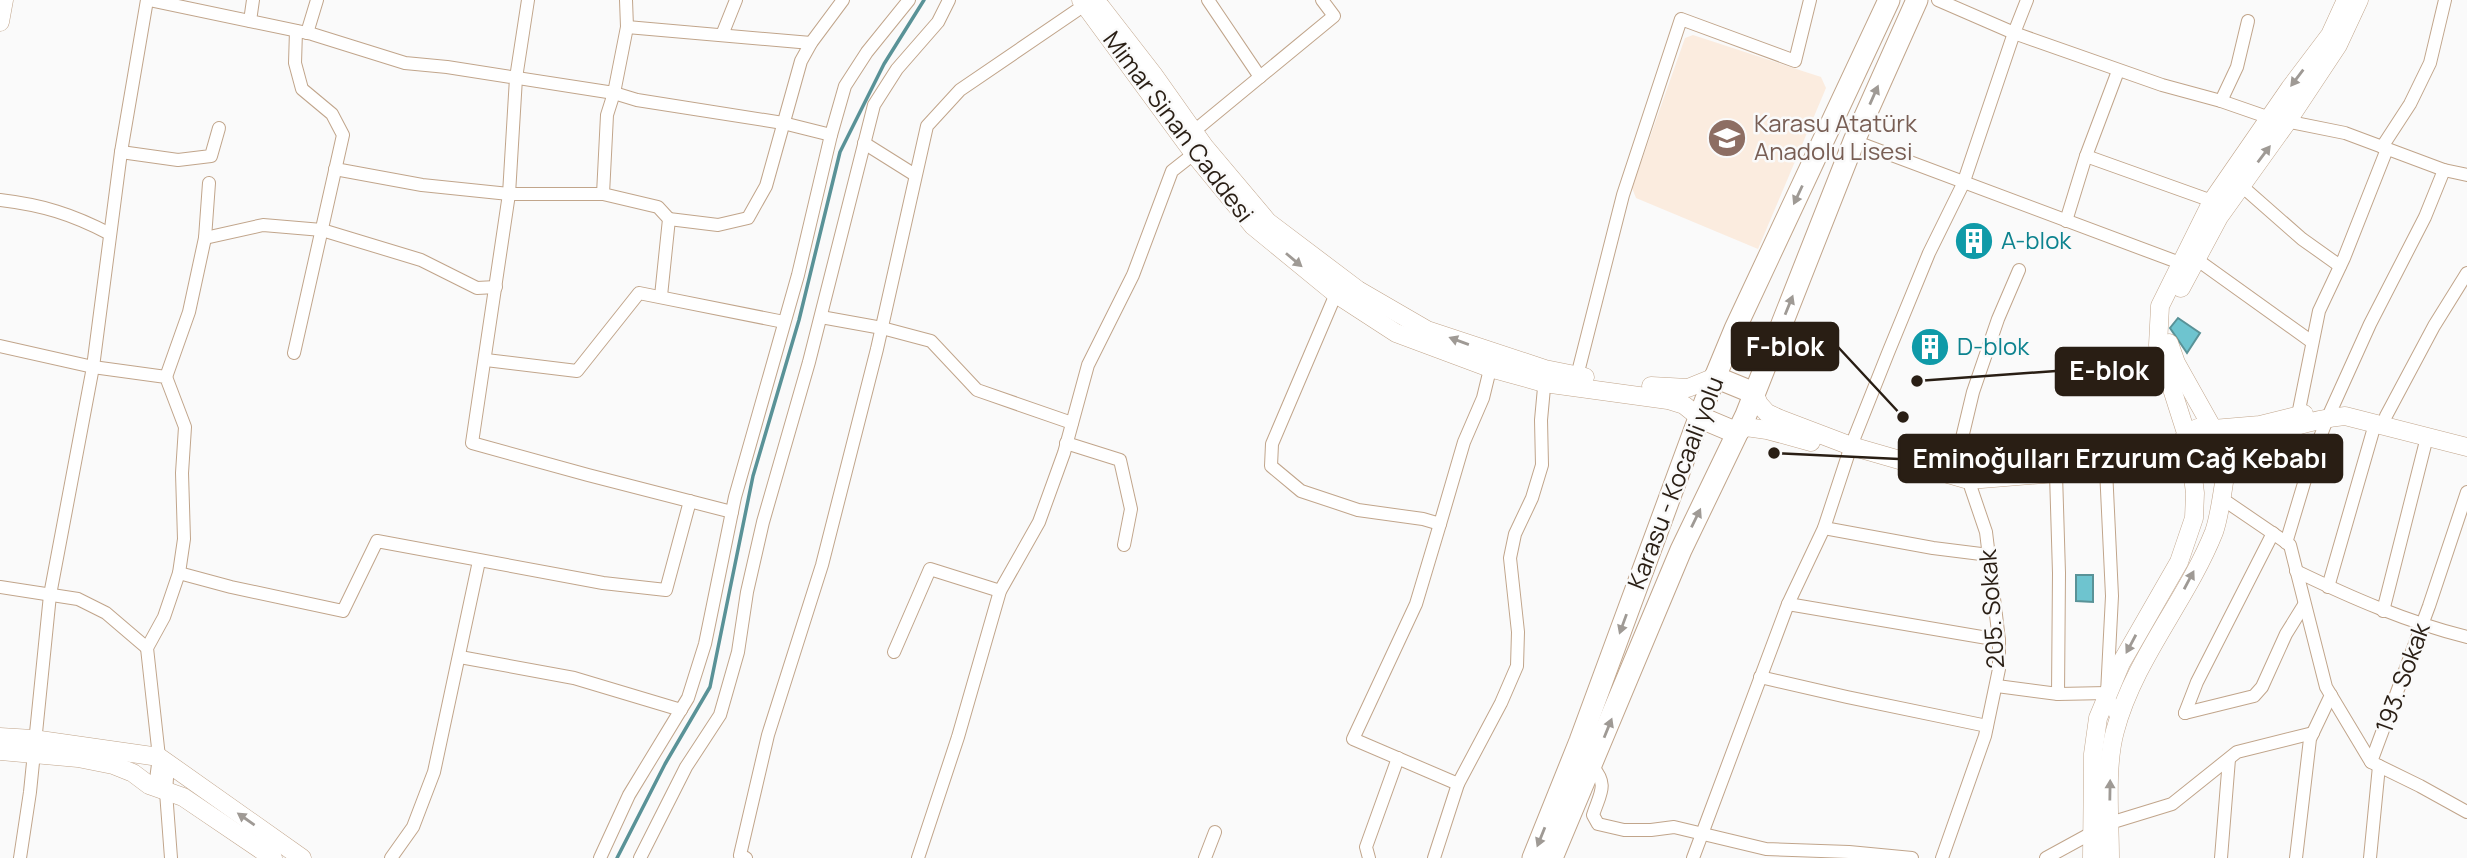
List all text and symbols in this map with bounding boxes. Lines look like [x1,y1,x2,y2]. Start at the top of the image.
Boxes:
street label: Mimar Sinan Caddesi [1096,24,1262,228]
one-way arrow [2291,69,2305,87]
one-way arrow [1869,84,1880,105]
place label: Karasu Atatürk Anadolu Lisesi [1754,106,1918,167]
school or university icon: Karasu Atatürk Anadolu Lisesi [1706,117,1748,159]
one-way arrow [2256,146,2271,164]
one-way arrow [1792,185,1804,205]
building icon: A-blok [1953,220,1995,262]
place label: A-blok [2001,223,2072,256]
one-way arrow [1285,253,1303,268]
one-way arrow [1783,295,1794,316]
callout: F-blok [1732,323,1838,370]
building icon: D-blok [1909,326,1951,368]
text: F-blok [1746,328,1825,364]
place label: D-blok [1957,329,2030,362]
one-way arrow [1449,335,1470,346]
callout: E-blok [2056,348,2163,395]
text: E-blok [2069,352,2150,388]
street label: Karasu - Kocaali yolu [1619,371,1730,594]
callout: Eminoğulları Erzurum Cağ Kebabı [1899,435,2342,482]
text: Eminoğulları Erzurum Cağ Kebabı [1913,440,2327,476]
one-way arrow [1690,508,1701,528]
street label: 205. Sokak [1970,547,2011,670]
one-way arrow [2183,570,2195,590]
one-way arrow [1617,614,1628,635]
street label: 193. Sokak [2366,617,2437,737]
one-way arrow [2125,634,2137,654]
one-way arrow [1602,717,1613,738]
one-way arrow [2104,779,2116,801]
one-way arrow [237,812,255,826]
one-way arrow [1536,826,1547,847]

